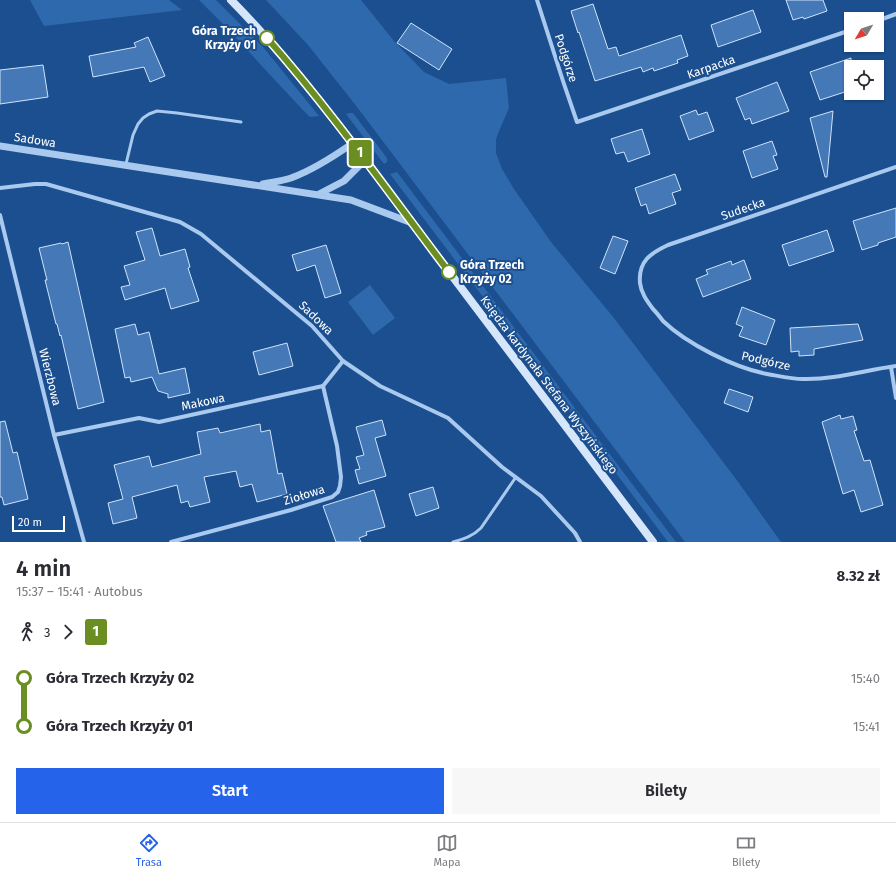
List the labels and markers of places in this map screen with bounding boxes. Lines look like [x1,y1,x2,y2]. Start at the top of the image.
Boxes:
place label: Góra Trzech Krzyży 01 [192,24,256,52]
marker: Góra Trzech Krzyży 01 [259,30,275,46]
place label: Góra Trzech Krzyży 02 [460,258,524,286]
marker: Góra Trzech Krzyży 02 [441,264,457,280]

